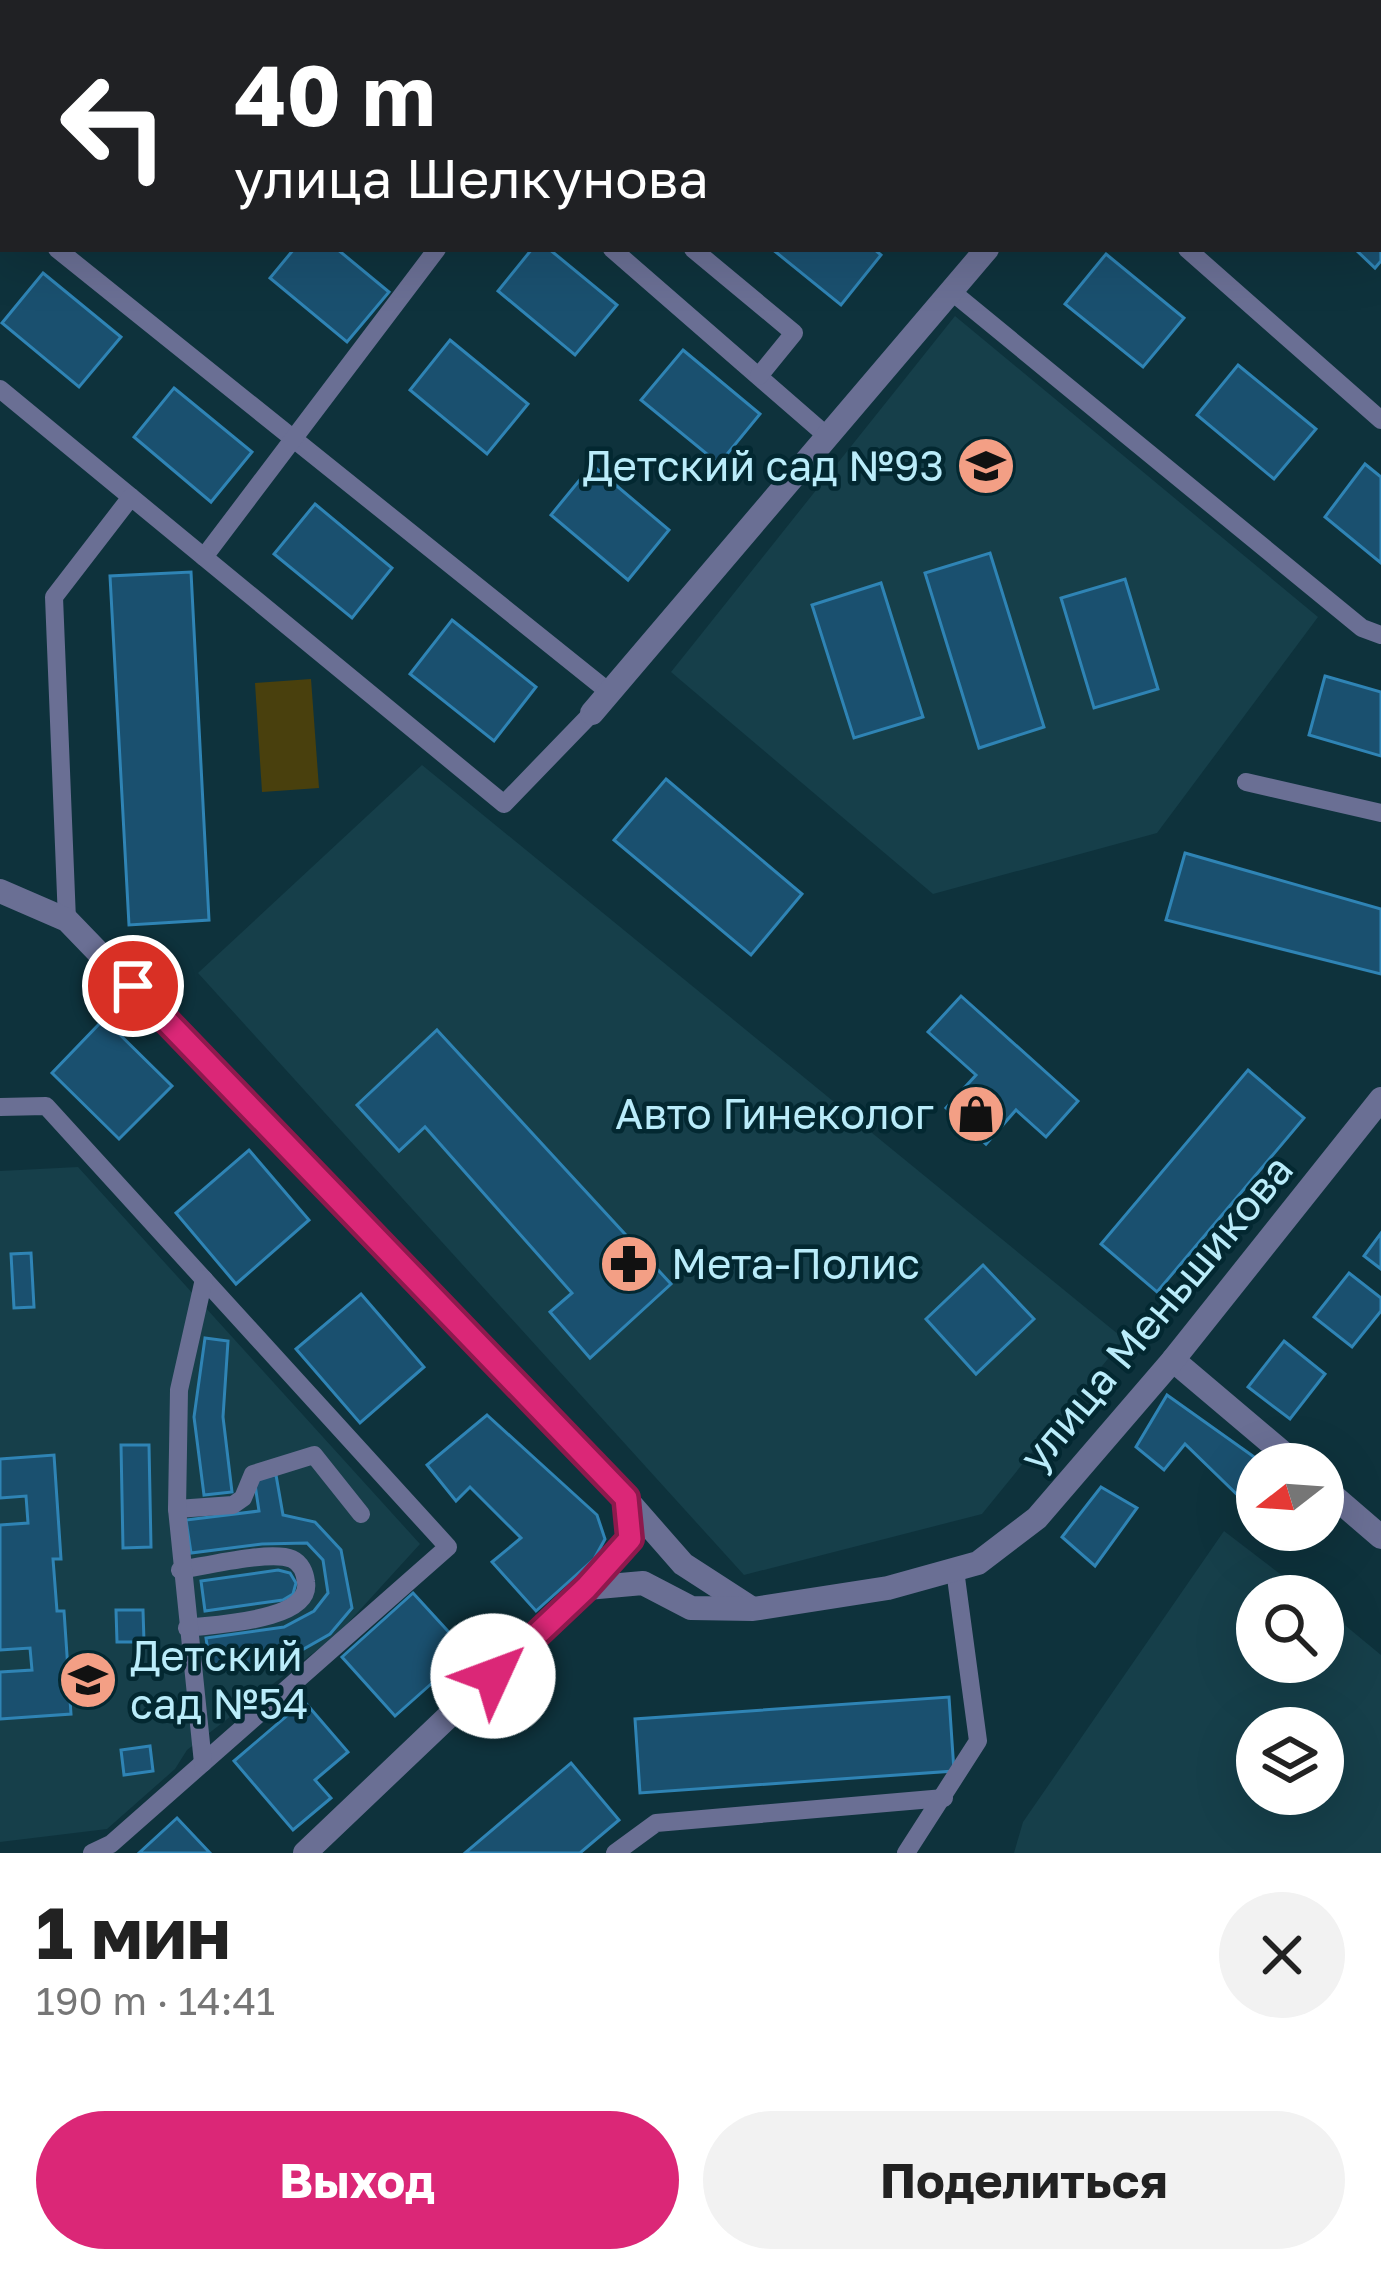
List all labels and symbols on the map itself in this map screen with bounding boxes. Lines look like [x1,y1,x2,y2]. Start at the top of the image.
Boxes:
school or university icon: Детский сад №93 [955,435,1017,497]
place label: Детский сад №93 [582,440,944,490]
pin [82,935,184,1037]
shop icon: Авто Гинеколог [945,1083,1007,1145]
place label: Авто Гинеколог [615,1088,934,1138]
street label: улица Меньшикова [1008,1144,1302,1481]
pharmacy icon: Мета-Полис [598,1233,660,1295]
place label: Мета-Полис [671,1238,920,1288]
north arrow [1236,1443,1344,1551]
position arrow [430,1613,556,1739]
place label: Детский сад №54 [130,1630,309,1728]
school or university icon: Детский сад №54 [57,1649,119,1711]

